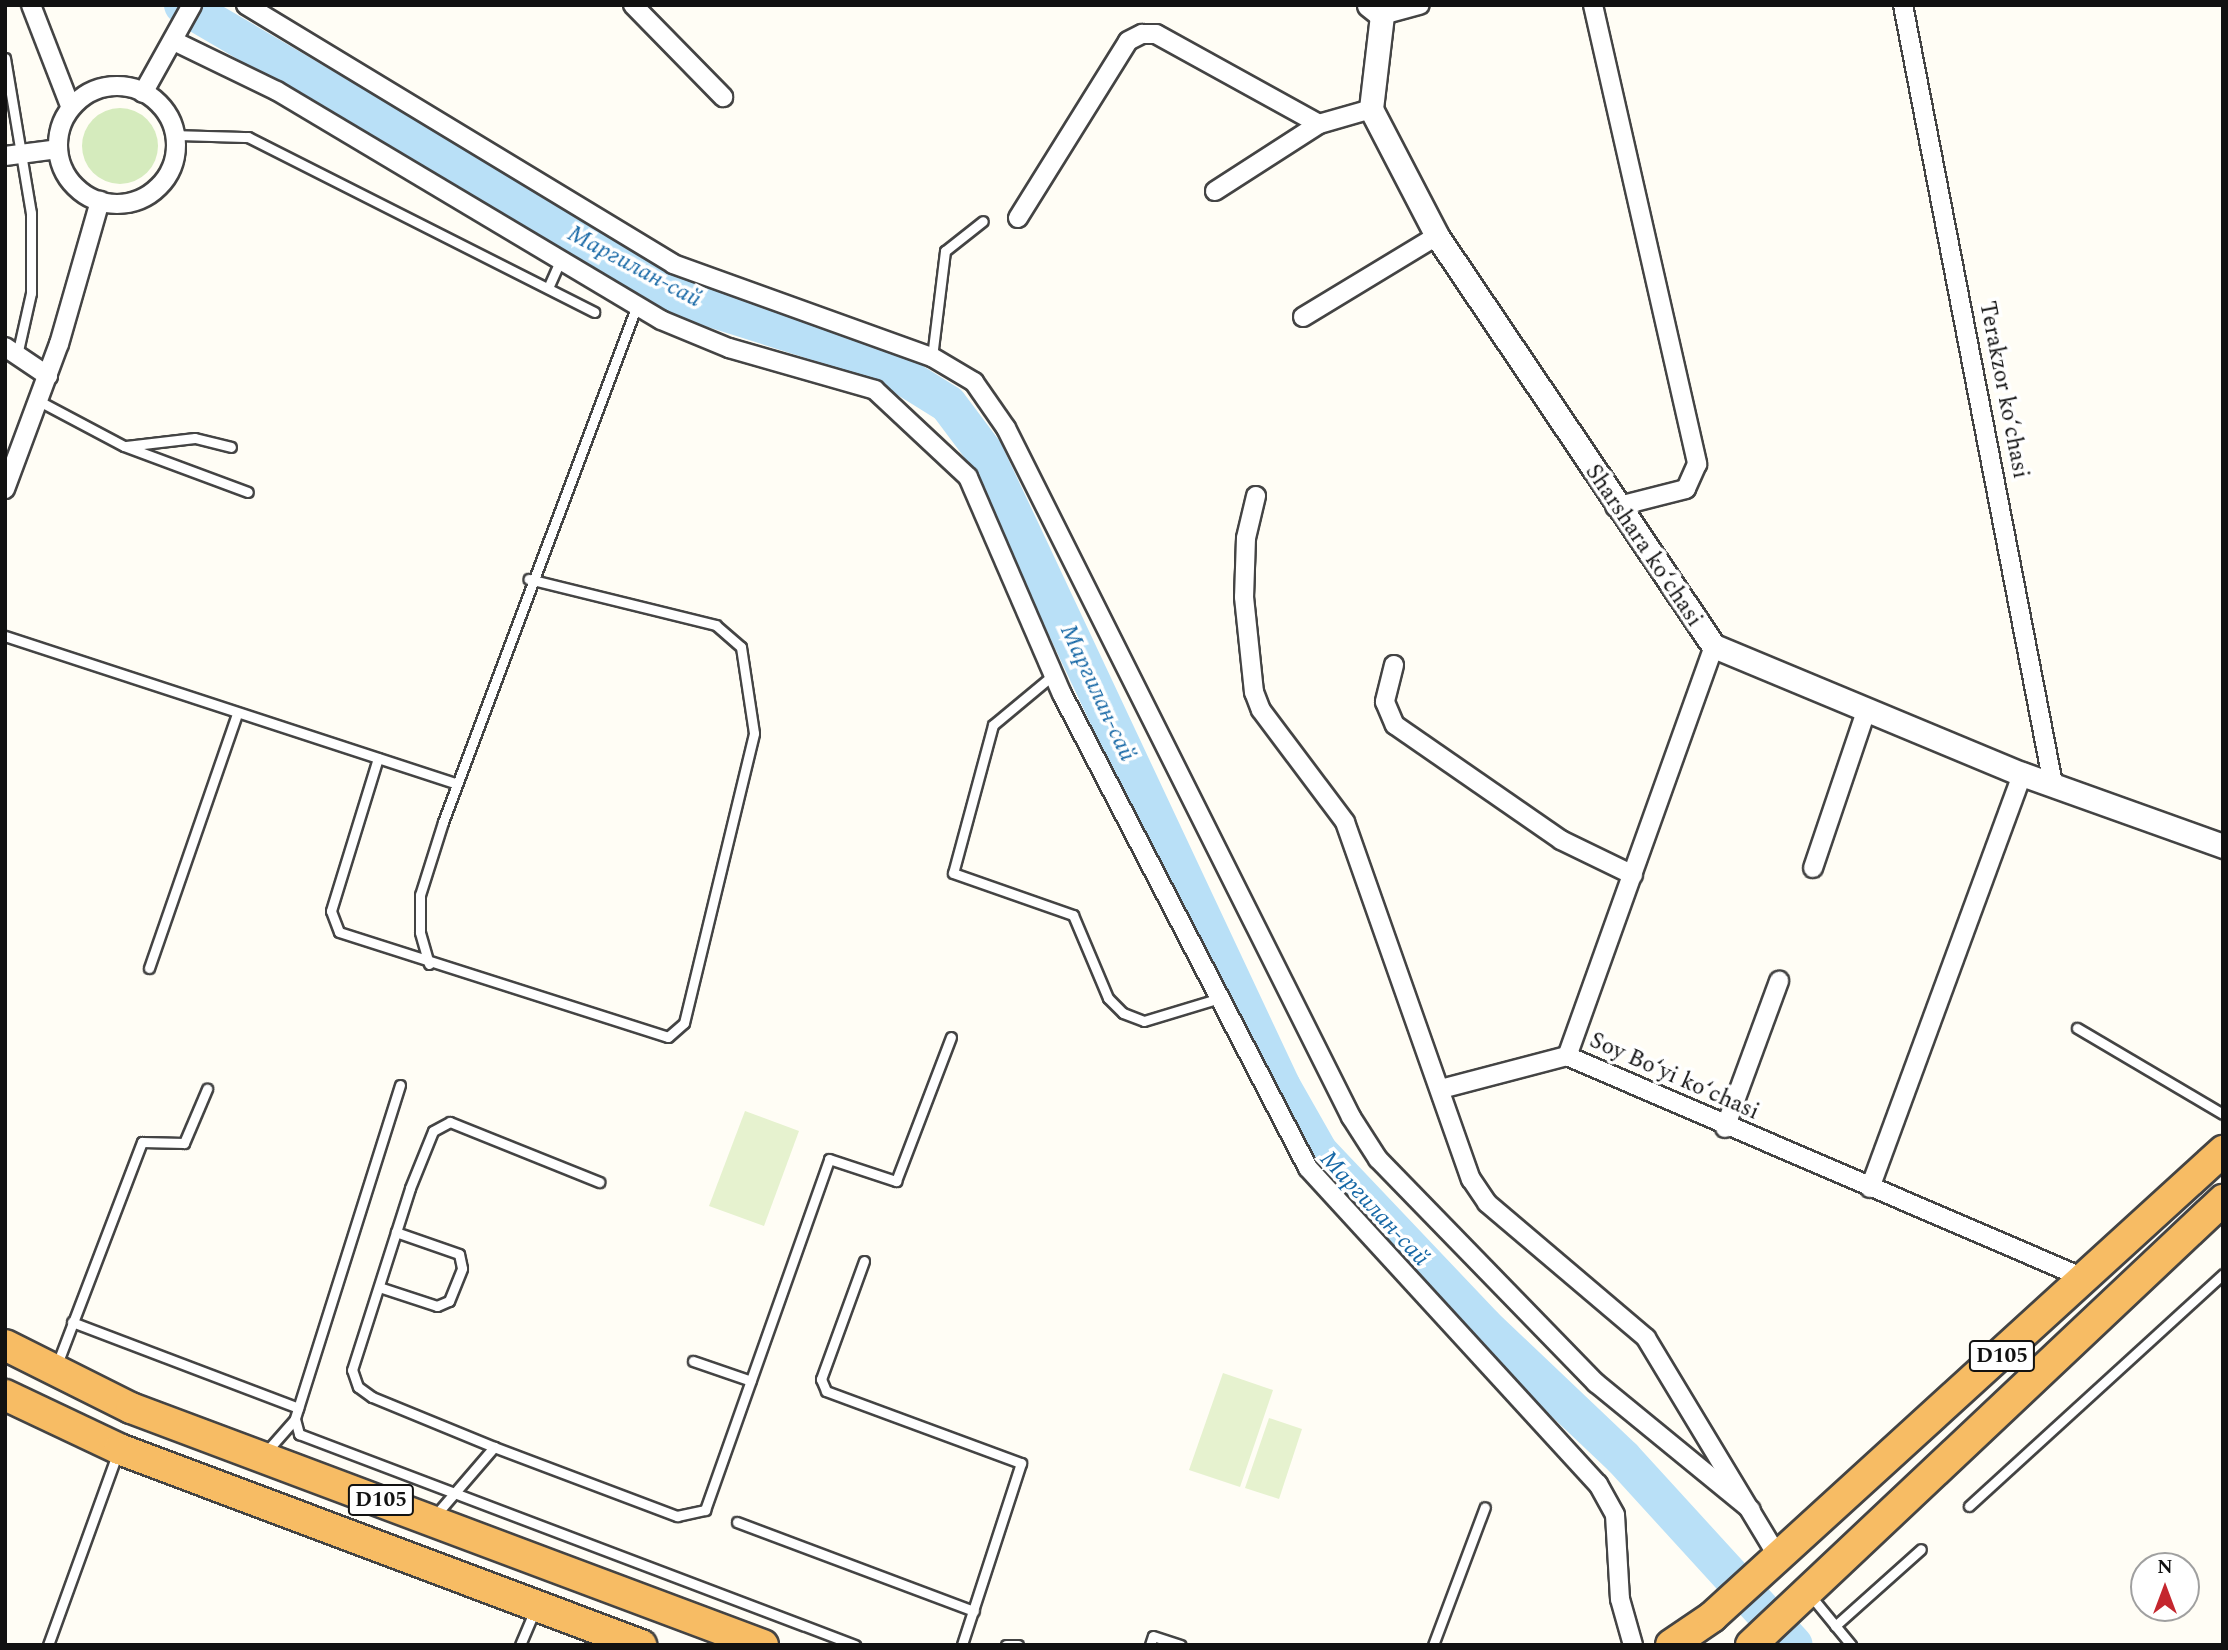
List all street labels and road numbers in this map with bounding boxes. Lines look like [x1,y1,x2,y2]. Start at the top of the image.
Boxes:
street label: Terakzor koʻchasi [1972,299,2034,481]
street label: Sharshara koʻchasi [1578,460,1708,632]
street label: Soy Boʻyi koʻchasi [1585,1027,1763,1127]
road number: D105 [1969,1338,2035,1374]
road number: D105 [348,1482,414,1518]

